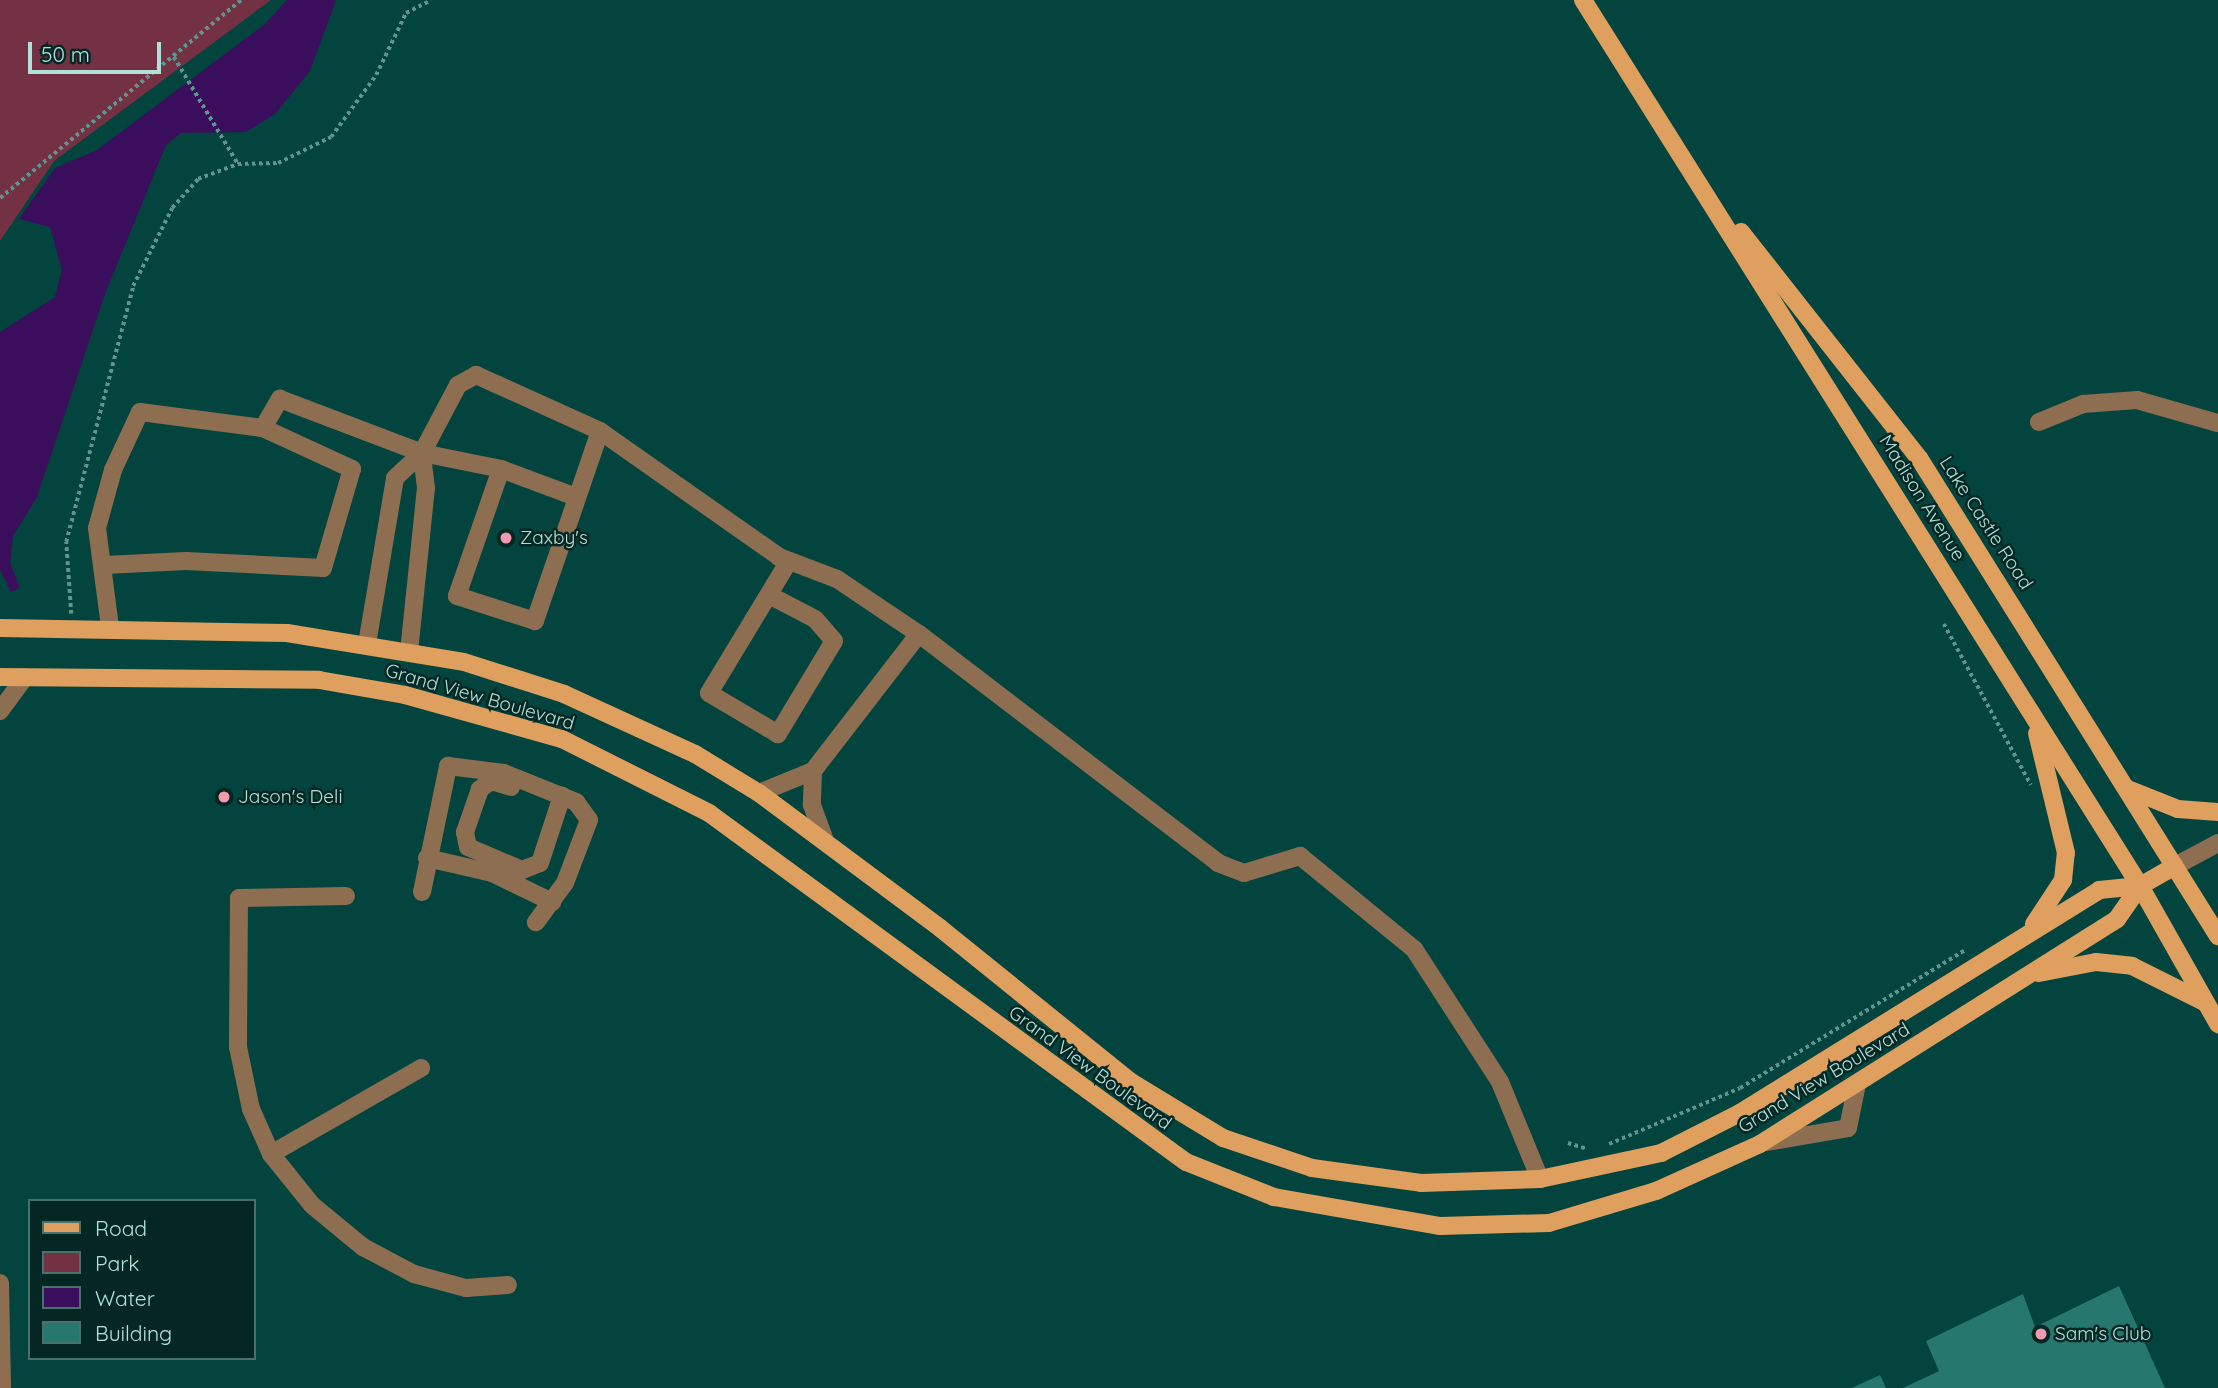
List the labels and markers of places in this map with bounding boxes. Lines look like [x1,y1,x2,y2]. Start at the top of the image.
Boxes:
place label: Zaxby's [520,527,588,549]
marker: Zaxby's [498,530,514,546]
place label: Jason's Deli [238,786,342,808]
marker: Jason's Deli [216,789,232,805]
place label: Sam's Club [2055,1323,2151,1345]
marker: Sam's Club [2033,1326,2049,1342]

